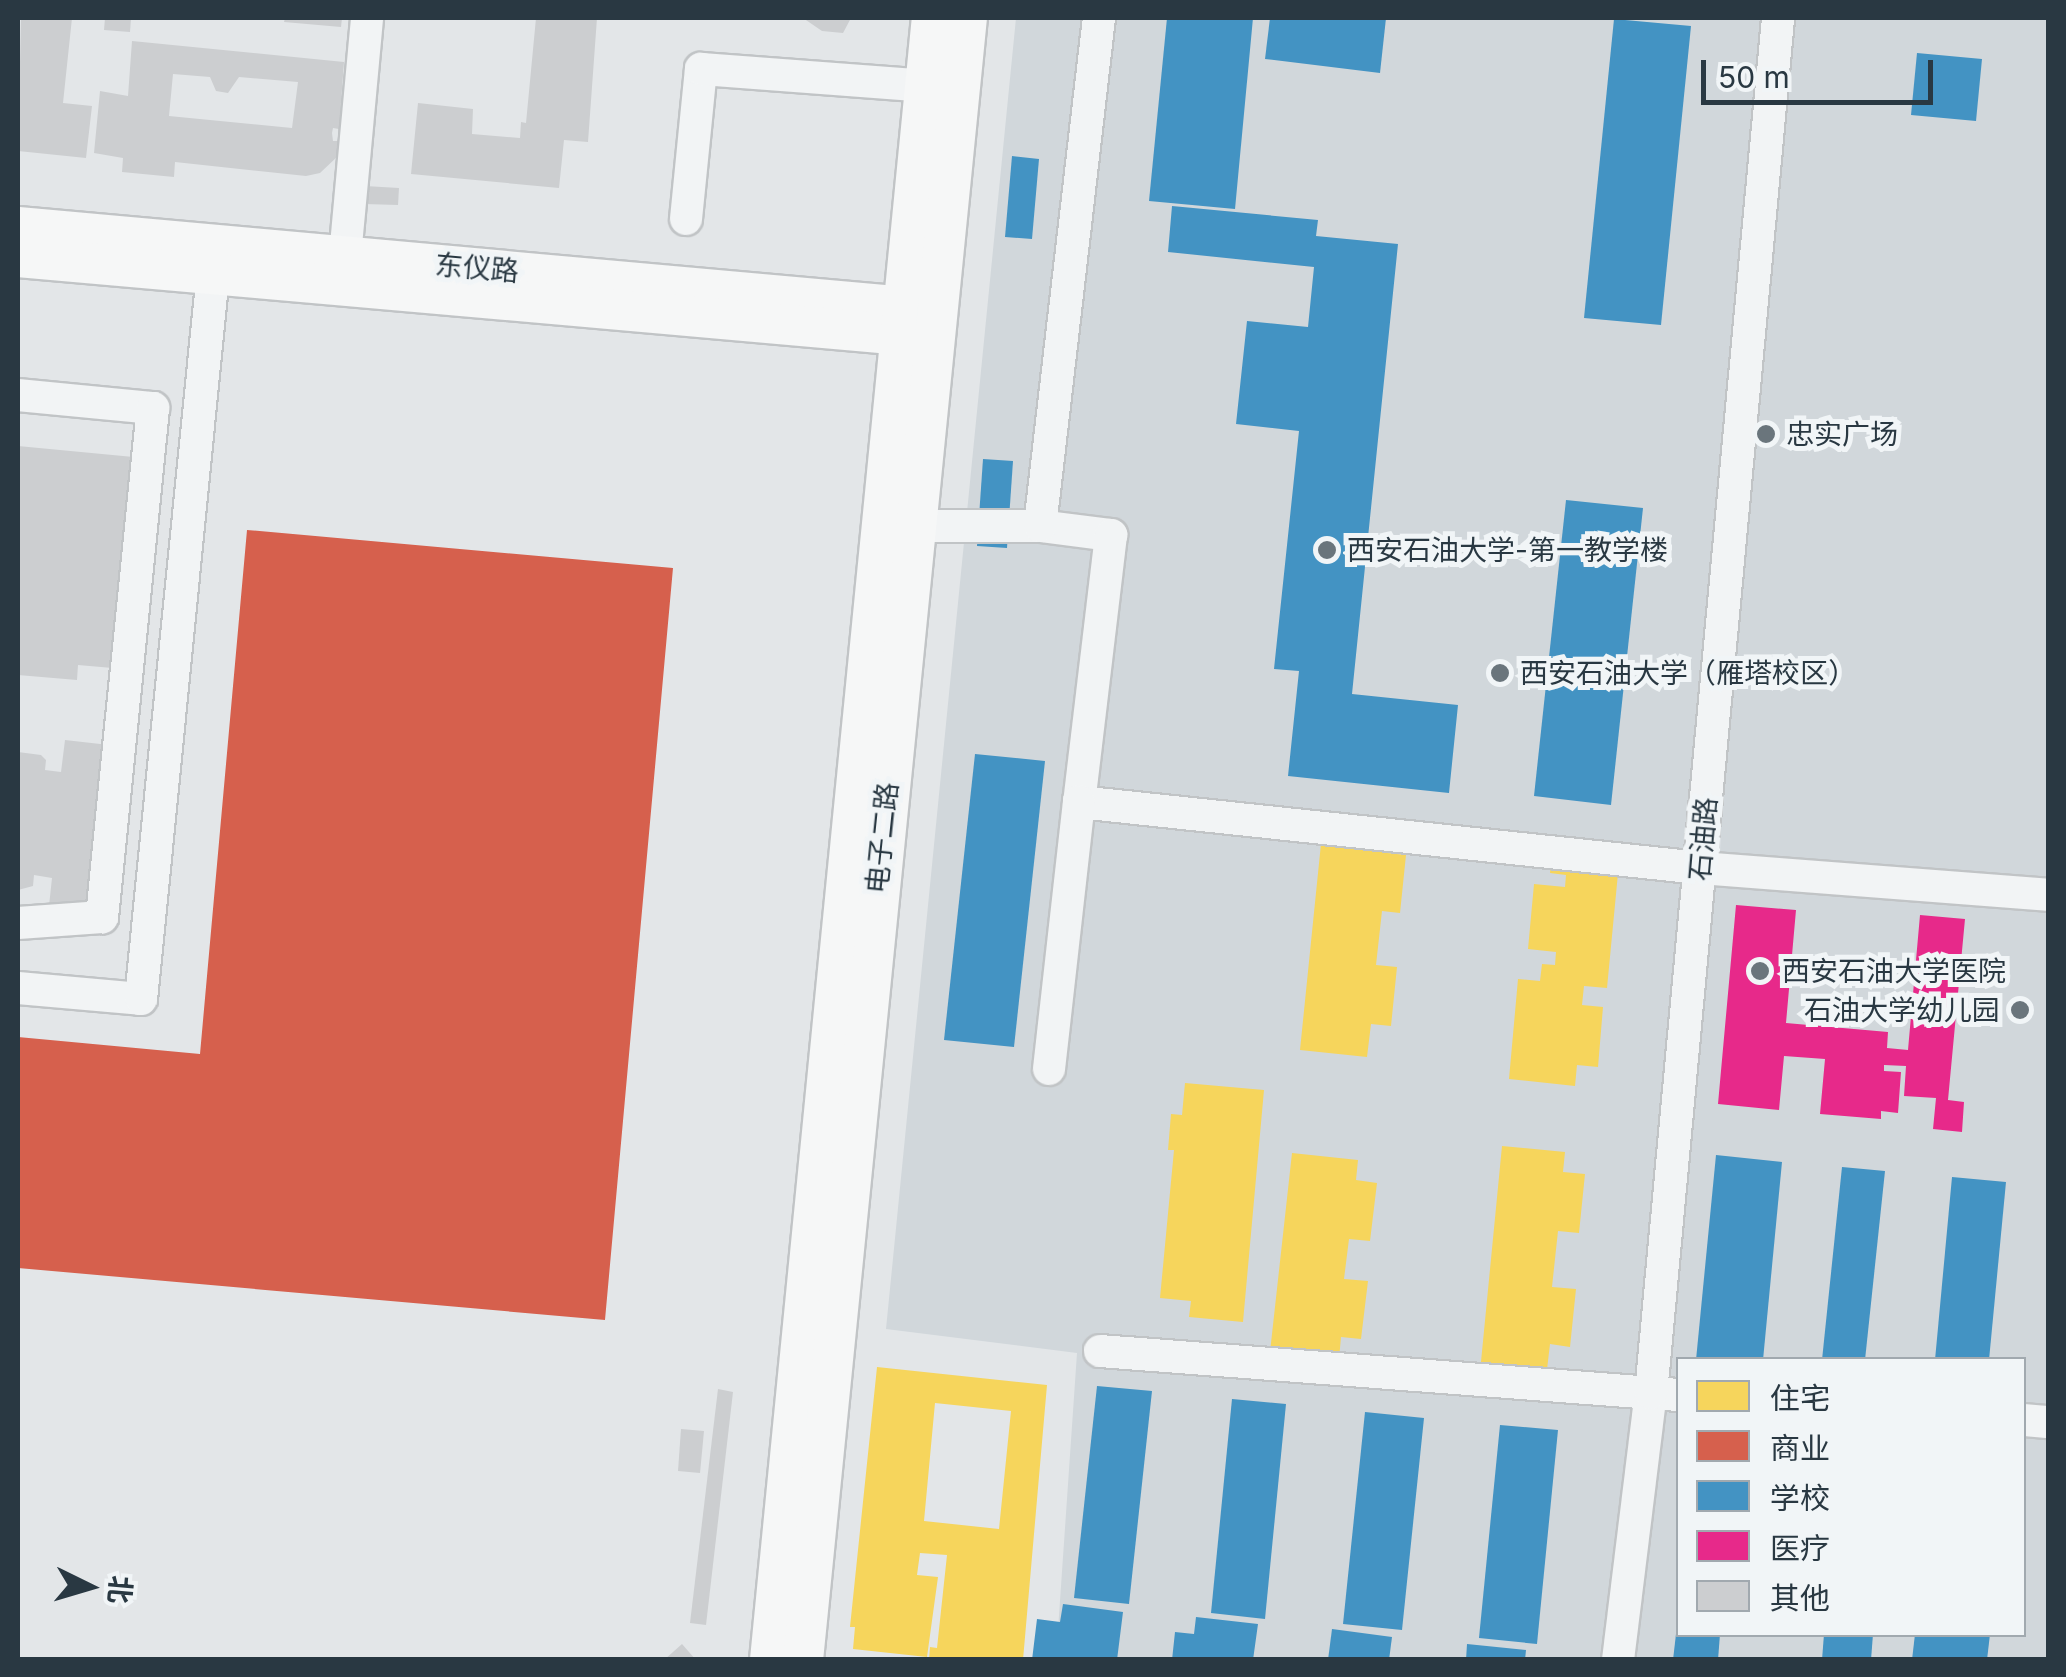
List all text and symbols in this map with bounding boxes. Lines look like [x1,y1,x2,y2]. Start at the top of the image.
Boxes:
scale bar [1706,40,1938,102]
text: 50 m [1718,59,1790,95]
street label: 东仪路 [434,248,520,288]
place label: 忠实广场 [1786,417,1898,451]
marker: 忠实广场 [1755,423,1777,445]
place label: 西安石油大学-第一教学楼 [1347,533,1668,567]
marker: 西安石油大学-第一教学楼 [1316,539,1338,561]
place label: 西安石油大学（雁塔校区） [1520,656,1856,690]
marker: 西安石油大学（雁塔校区） [1489,662,1511,684]
street label: 电子二路 [859,781,905,895]
street label: 石油路 [1683,796,1723,882]
place label: 西安石油大学医院 [1782,954,2006,988]
marker: 西安石油大学医院 [1747,958,1773,984]
place label: 石油大学幼儿园 [1804,993,2000,1027]
marker: 石油大学幼儿园 [2009,999,2031,1021]
legend [1676,1357,2026,1637]
text: 住宅 [1770,1380,1830,1416]
text: 商业 [1770,1430,1830,1466]
text: 学校 [1770,1480,1830,1516]
text: 医疗 [1770,1530,1830,1566]
north arrow [40,1537,140,1637]
text: 北 [102,1574,138,1605]
text: 其他 [1770,1580,1830,1616]

